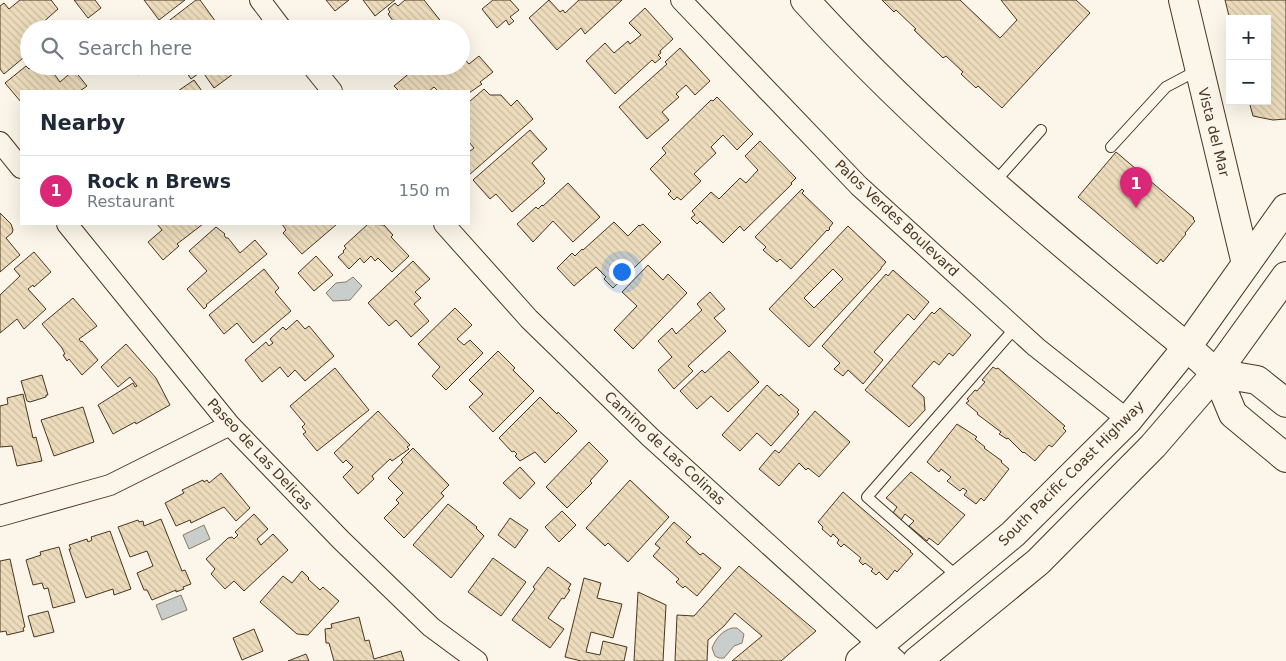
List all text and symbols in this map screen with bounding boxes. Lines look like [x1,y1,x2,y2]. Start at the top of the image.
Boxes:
map controls [1226,15,1271,105]
button: + [1226,15,1271,60]
search box [20,20,470,75]
icon: search [38,34,66,62]
text: Search here [78,37,192,59]
button: − [1226,60,1271,105]
street label: Vista del Mar [1195,86,1233,178]
text: Nearby [40,111,125,135]
street label: Palos Verdes Boulevard [832,156,962,280]
pin: 1 [1120,167,1152,208]
text: Rock n Brews [87,170,231,192]
text: 1 [50,181,62,200]
text: 150 m [399,181,450,200]
text: Restaurant [87,192,175,211]
your location [609,259,635,285]
street label: Camino de Las Colinas [602,388,728,508]
street label: Paseo de Las Delicas [204,395,316,513]
street label: South Pacific Coast Highway [995,397,1147,549]

